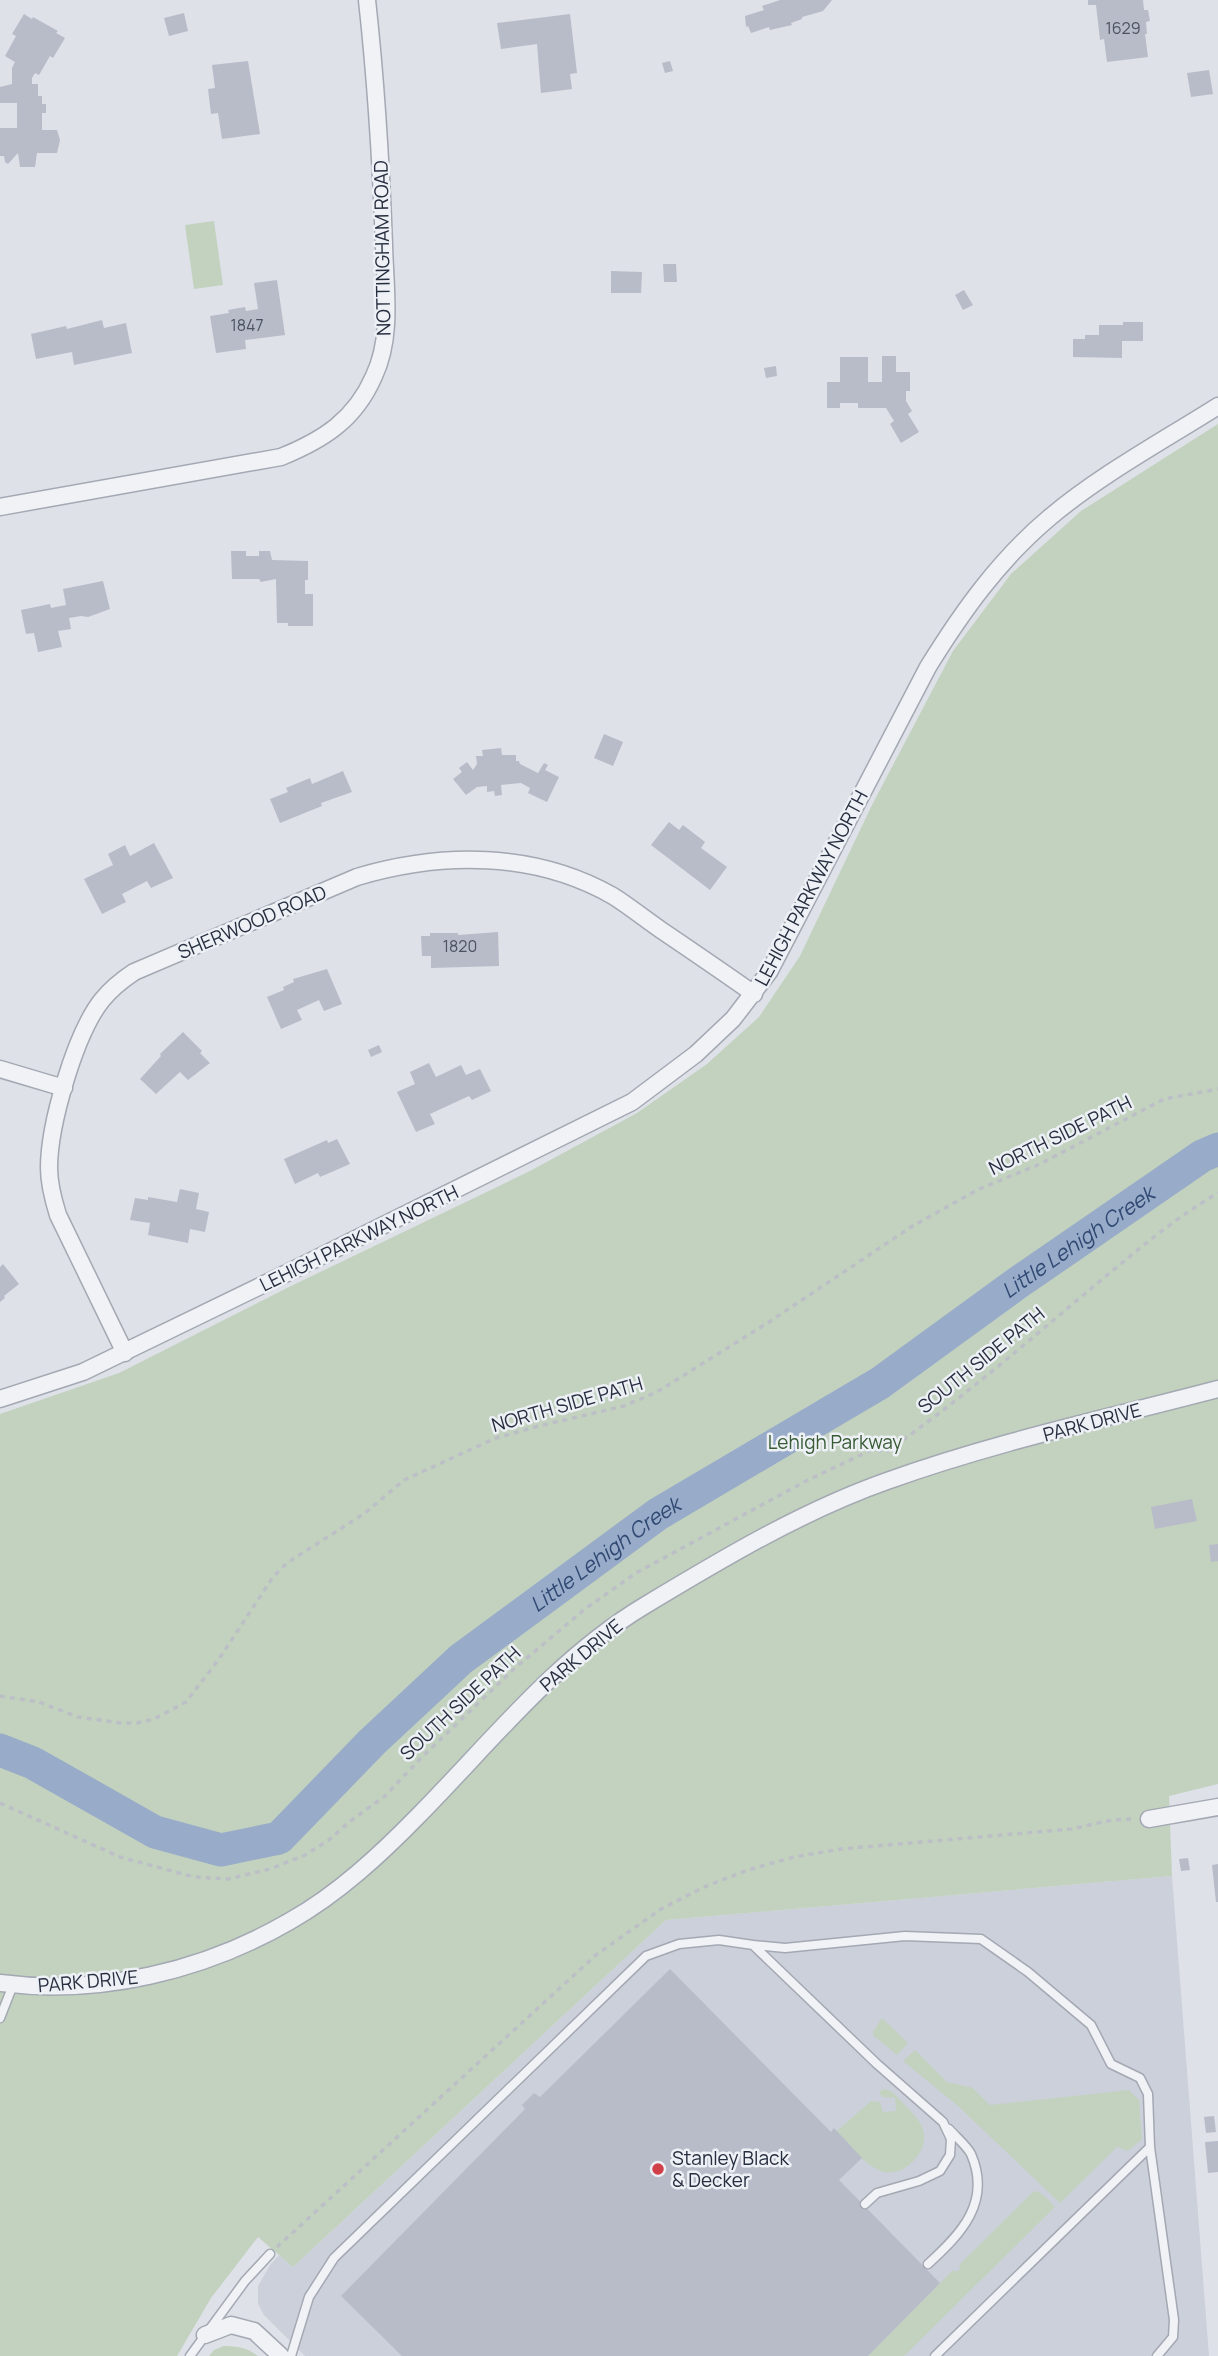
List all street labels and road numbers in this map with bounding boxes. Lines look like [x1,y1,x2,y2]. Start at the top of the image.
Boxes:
street label: NOTTINGHAM ROAD [367,160,397,336]
street label: LEHIGH PARKWAY NORTH [748,786,874,990]
street label: SHERWOOD ROAD [174,879,330,965]
street label: NORTH SIDE PATH [984,1089,1136,1181]
street label: LEHIGH PARKWAY NORTH [255,1179,463,1297]
street label: SOUTH SIDE PATH [912,1301,1050,1419]
street label: NORTH SIDE PATH [488,1370,646,1438]
street label: PARK DRIVE [1040,1396,1144,1448]
street label: PARK DRIVE [534,1613,628,1697]
street label: SOUTH SIDE PATH [394,1640,526,1766]
street label: PARK DRIVE [37,1964,139,1998]

